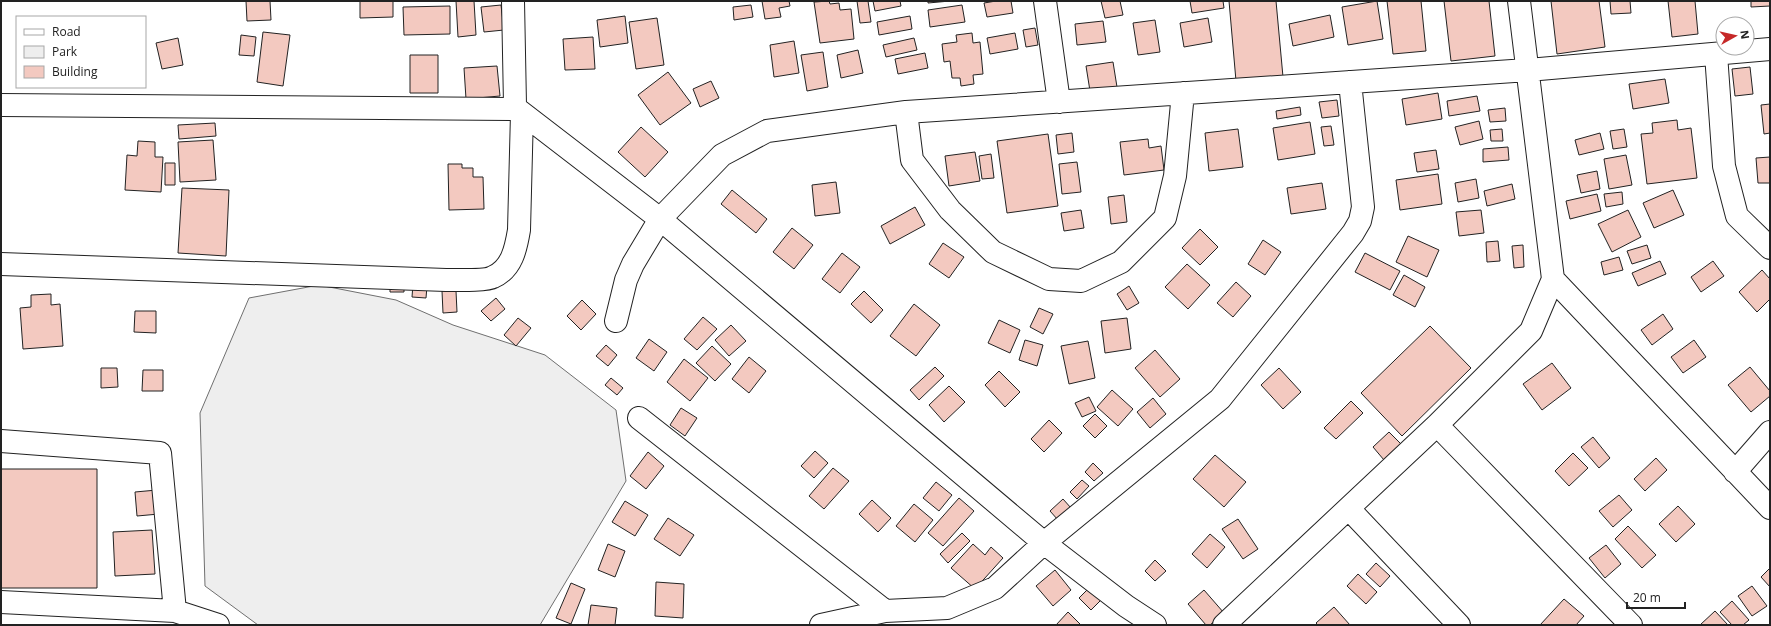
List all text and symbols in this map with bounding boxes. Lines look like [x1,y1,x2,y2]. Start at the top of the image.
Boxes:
legend [16,16,146,88]
north arrow [1715,16,1755,56]
text: Road [52,23,81,40]
text: N [1737,29,1753,40]
text: Park [52,43,78,60]
text: Building [52,63,98,80]
scale bar [1627,584,1685,610]
text: 20 m [1633,589,1661,606]

